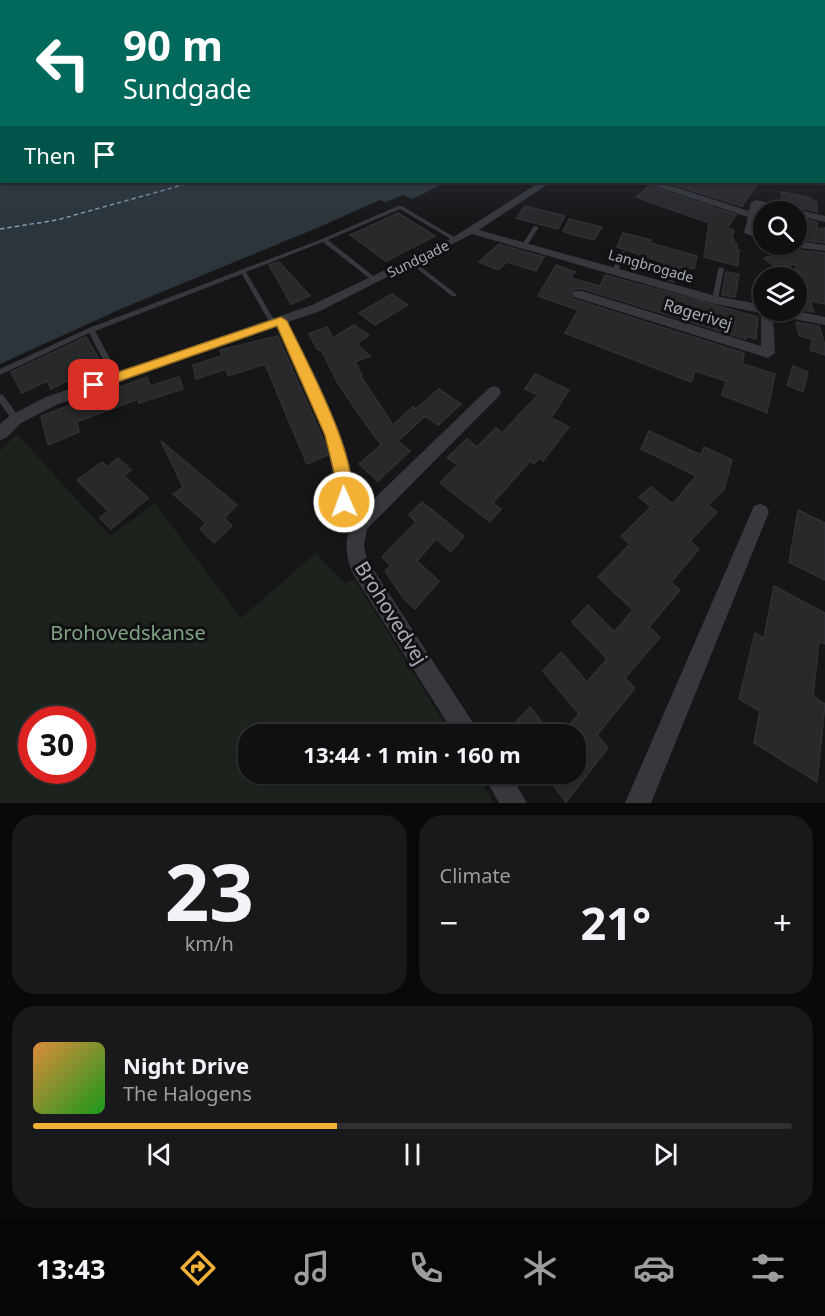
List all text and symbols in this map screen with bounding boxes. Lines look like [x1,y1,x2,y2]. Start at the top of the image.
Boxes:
text: 90 m [123,16,223,73]
icon: left [24,24,102,102]
text: Sundgade [123,70,251,107]
icon: arrive [88,138,121,171]
text: Then [24,140,76,170]
map controls [753,201,807,321]
button: search [753,201,807,255]
street label: Sundgade [384,235,452,282]
street label: Langbrogade [606,244,696,287]
button: layers [753,267,807,321]
street label: Røgerivej [661,293,735,335]
pin [68,359,119,410]
icon: arrive [77,368,110,401]
position arrow [312,470,376,534]
street label: Brohovedvej [349,556,434,670]
park label: Brohovedskanse [50,619,206,646]
speed limit sign: 30 [18,706,96,784]
text: 13:44 · 1 min · 160 m [303,739,521,769]
text: 23 [165,838,254,944]
text: Climate [440,862,511,889]
text: 21° [580,892,651,953]
text: − [440,900,458,945]
text: + [773,900,792,945]
text: km/h [185,930,234,957]
text: Night Drive [123,1050,249,1080]
text: The Halogens [123,1080,252,1107]
icon: previous [143,1138,176,1171]
icon: pause [396,1138,429,1171]
icon: next [649,1138,682,1171]
icon: directions [177,1247,219,1289]
icon: music [291,1247,333,1289]
icon: phone [405,1247,447,1289]
icon: climate [519,1247,561,1289]
icon: car [633,1247,675,1289]
icon: filters [747,1247,789,1289]
text: 13:43 [36,1250,105,1287]

